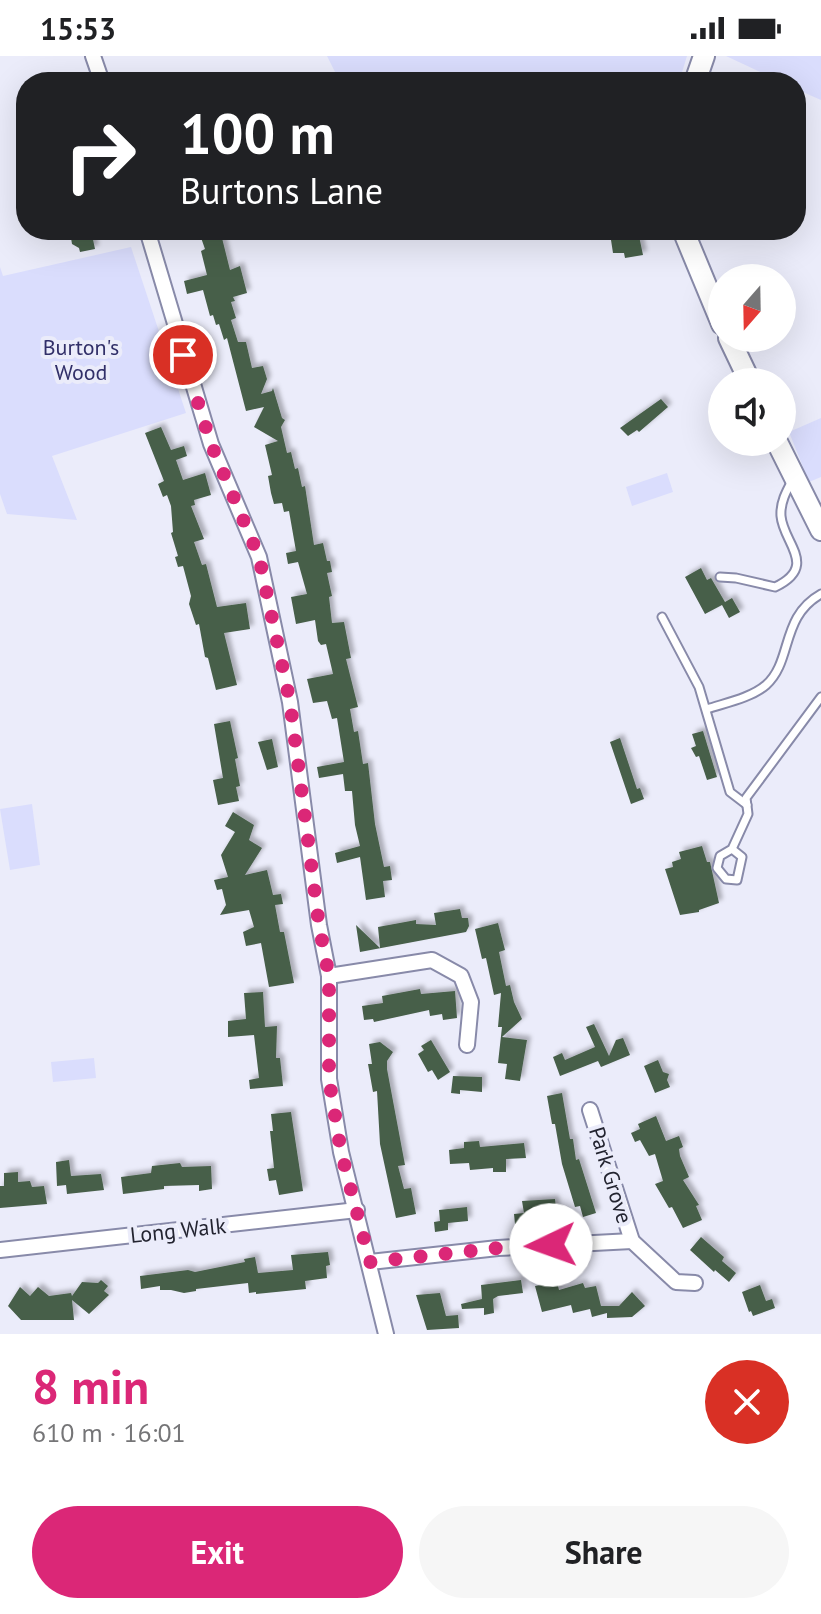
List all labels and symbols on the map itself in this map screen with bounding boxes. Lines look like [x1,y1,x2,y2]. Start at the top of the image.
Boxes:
north arrow [708,264,796,352]
pin [149,321,217,389]
park label: Burton's Wood [43,333,119,386]
street label: Park Grove [583,1123,639,1227]
position arrow [509,1203,593,1287]
street label: Long Walk [129,1211,228,1249]

